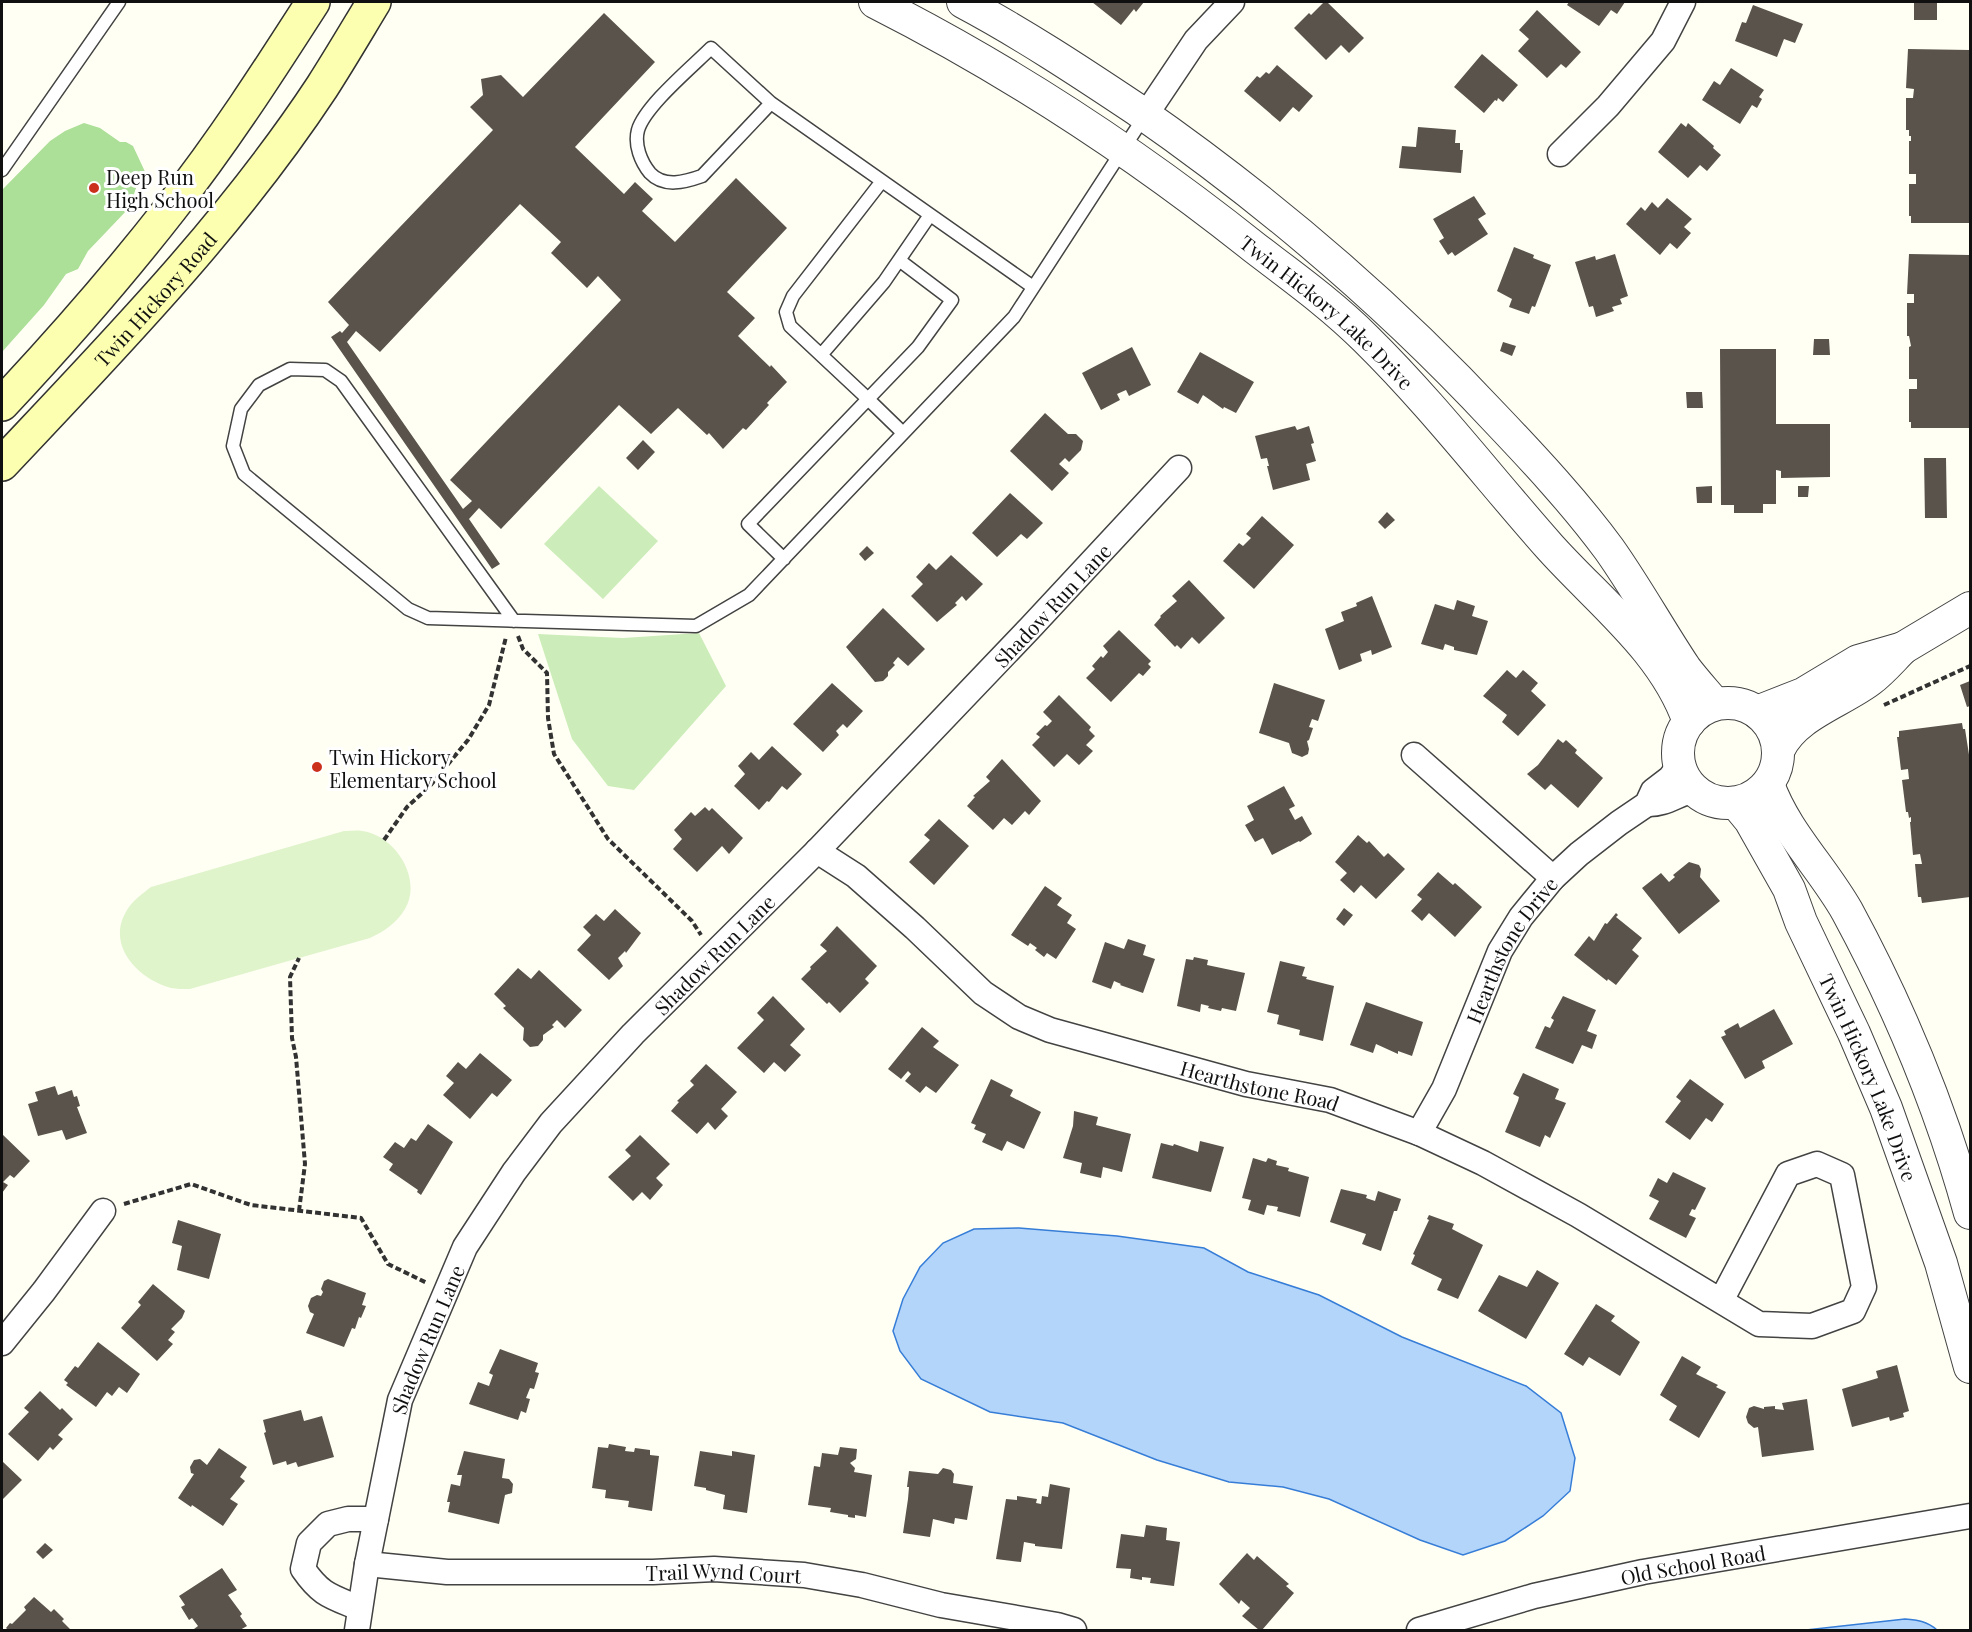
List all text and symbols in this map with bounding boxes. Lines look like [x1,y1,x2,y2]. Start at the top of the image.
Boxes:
place label: Deep Run High School [106,163,214,213]
marker: Deep Run High School [87,181,101,195]
street label: Twin Hickory Road [87,225,222,372]
street label: Twin Hickory Lake Drive [1235,228,1420,394]
street label: Shadow Run Lane [987,537,1116,672]
place label: Twin Hickory Elementary School [329,743,497,793]
marker: Twin Hickory Elementary School [310,760,324,774]
street label: Hearthstone Drive [1459,870,1563,1027]
street label: Shadow Run Lane [647,888,780,1020]
street label: Twin Hickory Lake Drive [1814,969,1924,1184]
street label: Hearthstone Road [1177,1053,1344,1116]
street label: Shadow Run Lane [384,1260,470,1417]
street label: Old School Road [1618,1538,1768,1590]
street label: Trail Wynd Court [646,1555,803,1588]

